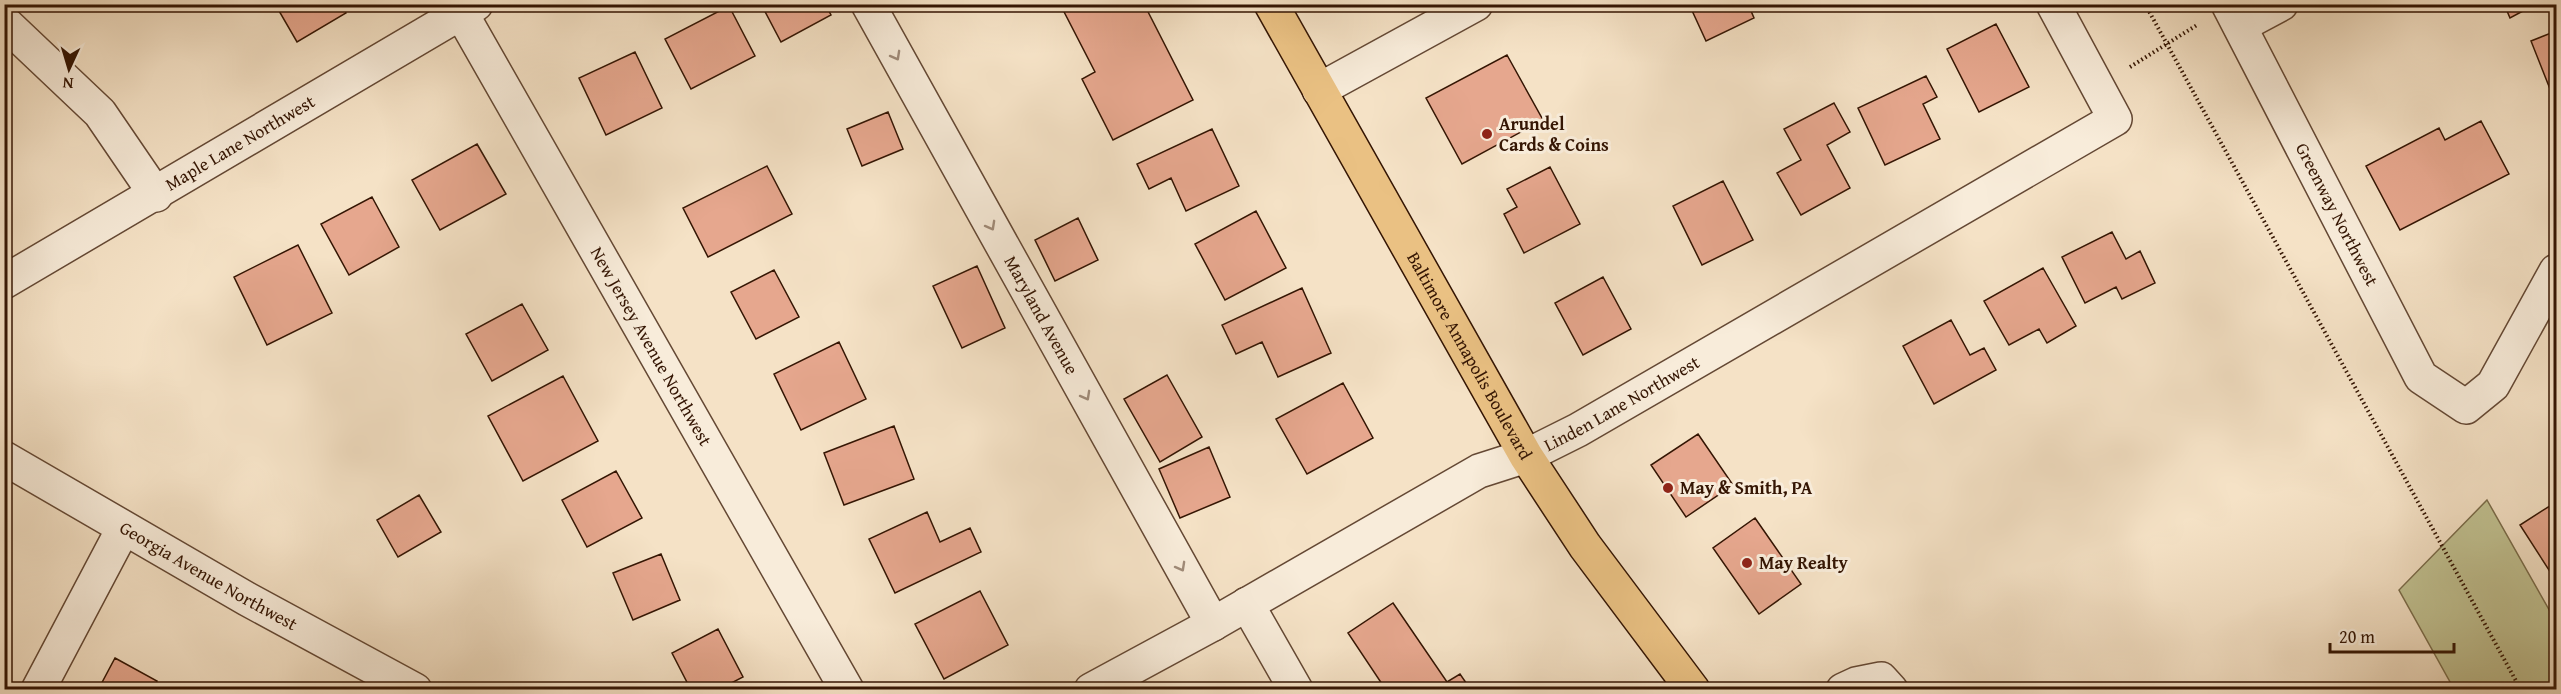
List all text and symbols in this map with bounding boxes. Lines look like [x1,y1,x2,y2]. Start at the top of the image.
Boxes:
north arrow [39,39,99,99]
one-way arrow [889,49,900,60]
text: N [61,72,74,96]
street label: Maple Lane Northwest [160,88,320,197]
place label: Arundel Cards & Coins [1499,110,1609,158]
marker: Arundel Cards & Coins [1480,127,1494,141]
street label: Greenway Northwest [2289,138,2386,291]
one-way arrow [984,220,995,230]
street label: New Jersey Avenue Northwest [584,241,719,451]
street label: Baltimore Annapolis Boulevard [1400,247,1540,465]
street label: Maryland Avenue [998,250,1085,379]
street label: Linden Lane Northwest [1539,348,1705,458]
one-way arrow [1079,390,1090,401]
place label: May & Smith, PA [1680,474,1813,501]
marker: May & Smith, PA [1661,481,1675,495]
street label: Georgia Avenue Northwest [115,514,303,637]
place label: May Realty [1759,549,1849,576]
marker: May Realty [1740,556,1754,570]
one-way arrow [1174,561,1185,571]
scale bar [2330,616,2454,654]
text: 20 m [2339,623,2375,650]

